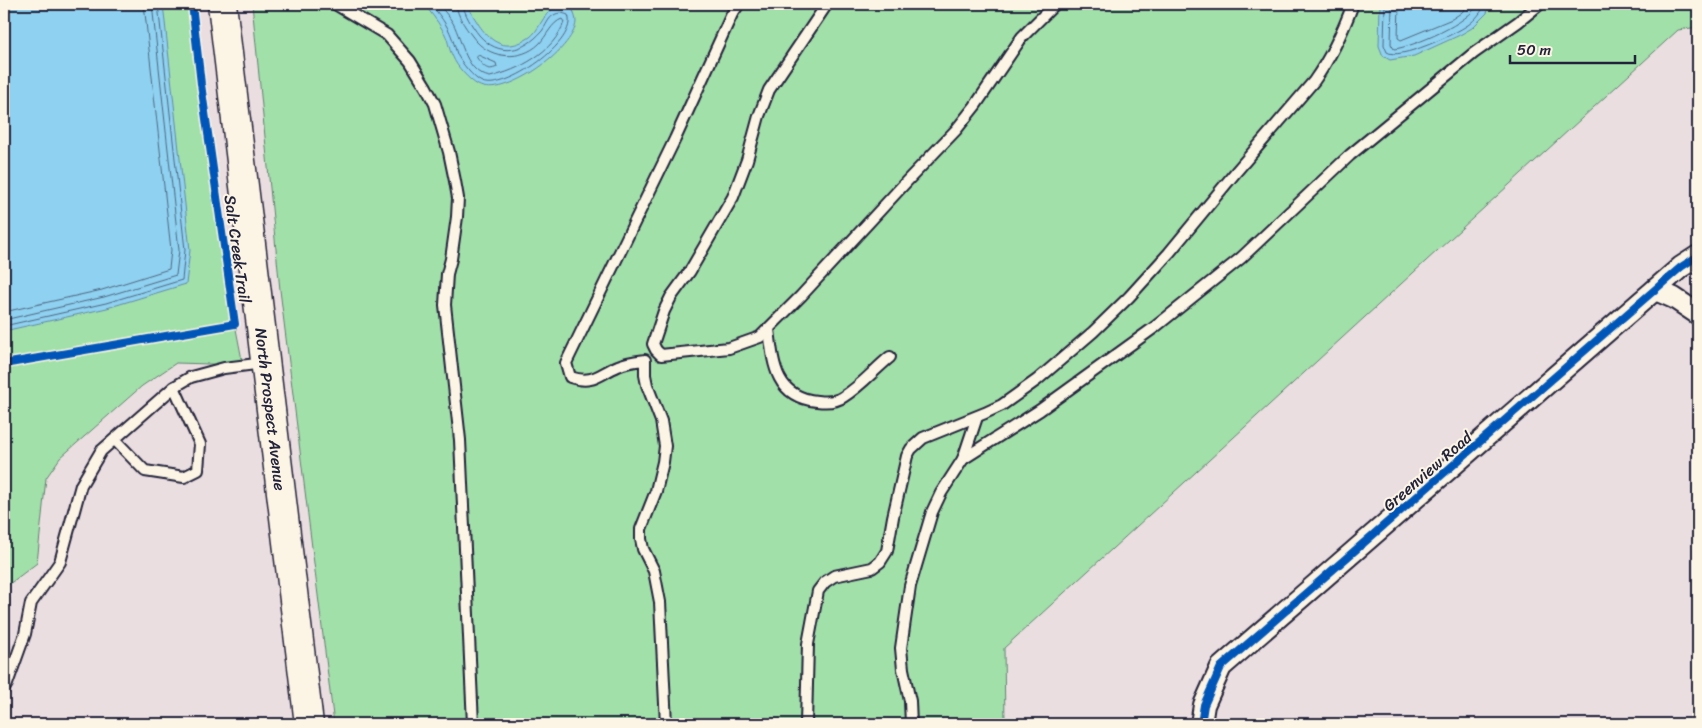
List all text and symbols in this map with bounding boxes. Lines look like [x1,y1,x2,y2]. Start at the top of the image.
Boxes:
scale bar [1510,32,1634,64]
text: 50 m [1517,37,1552,63]
street label: Salt Creek Trail [216,193,260,305]
street label: North Prospect Avenue [246,326,295,492]
street label: Greenview Road [1376,423,1480,519]

